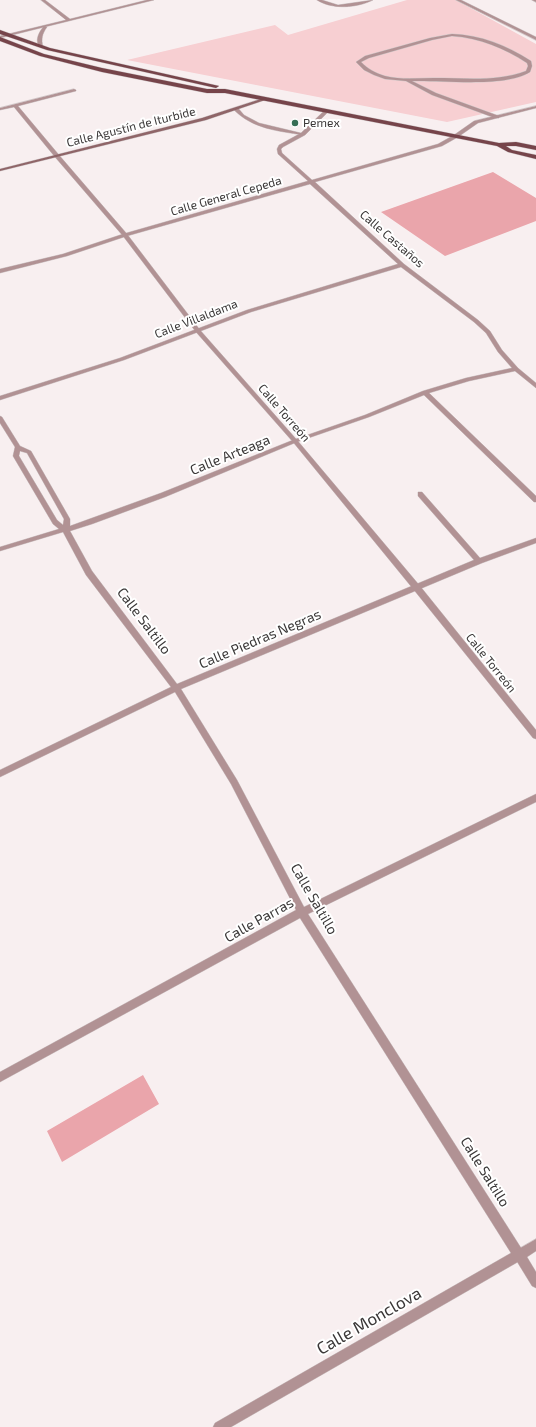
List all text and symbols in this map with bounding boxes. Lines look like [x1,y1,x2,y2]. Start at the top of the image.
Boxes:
street label: Calle Agustín de Iturbide [65,104,197,150]
place label: Pemex [303,116,340,130]
marker: Pemex [290,118,300,128]
street label: Calle General Cepeda [169,173,283,219]
street label: Calle Castaños [357,207,427,271]
street label: Calle Villaldama [152,297,240,341]
street label: Calle Torreón [255,381,313,445]
street label: Calle Arteaga [187,431,273,479]
street label: Calle Saltillo [113,584,175,658]
street label: Calle Piedras Negras [196,606,324,672]
street label: Calle Torreón [463,631,519,695]
street label: Calle Saltillo [287,860,341,938]
street label: Calle Parras [221,894,297,946]
street label: Calle Saltillo [457,1134,513,1210]
street label: Calle Monclova [313,1283,425,1359]

